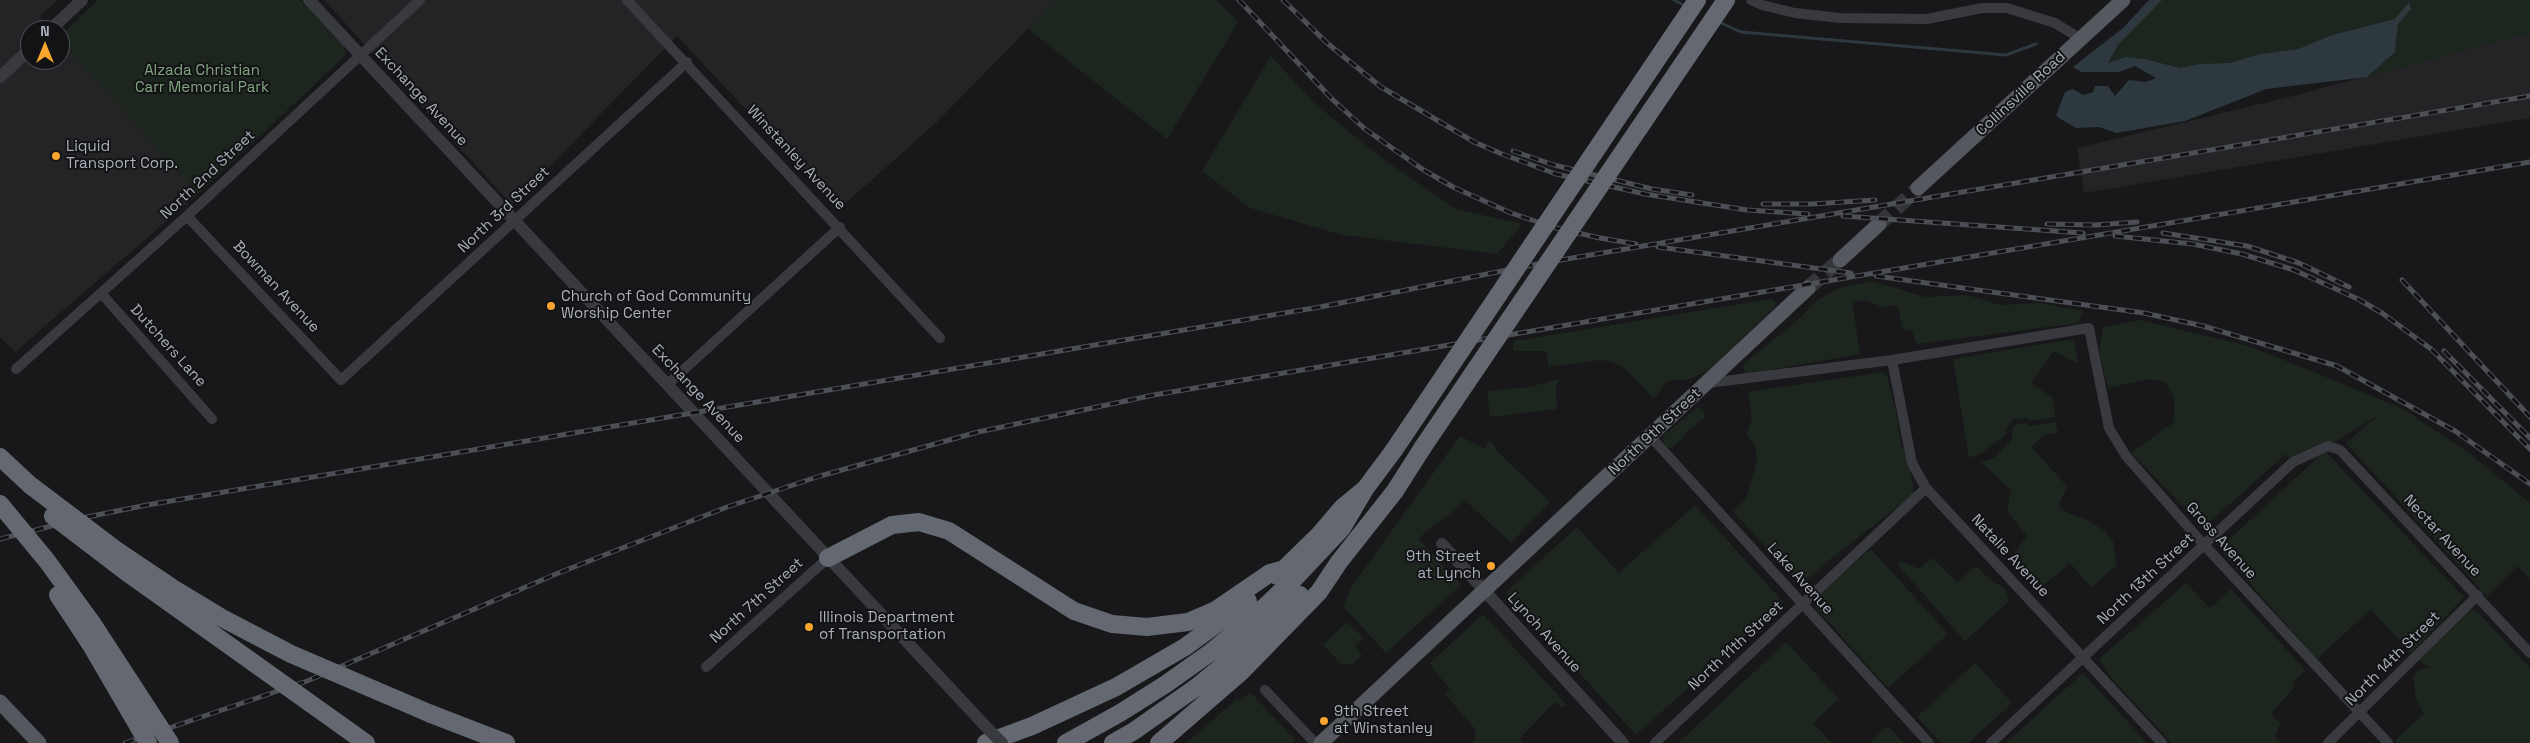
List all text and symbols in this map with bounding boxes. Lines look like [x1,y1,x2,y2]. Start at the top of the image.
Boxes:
north arrow [20,20,70,70]
text: N [40,22,50,40]
street label: Exchange Avenue [371,44,471,150]
street label: Collinsville Road [1973,48,2069,140]
park label: Alzada Christian Carr Memorial Park [135,62,269,97]
street label: Winstanley Avenue [743,102,849,214]
street label: North 2nd Street [157,127,259,223]
place label: Liquid Transport Corp. [66,138,178,173]
marker: Liquid Transport Corp. [50,150,62,162]
street label: North 3rd Street [454,163,554,257]
street label: Bowman Avenue [229,237,323,337]
place label: Church of God Community Worship Center [561,288,751,323]
marker: Church of God Community Worship Center [545,300,557,312]
street label: Dutchers Lane [126,301,210,391]
street label: Exchange Avenue [648,341,748,447]
street label: North 9th Street [1605,385,1705,479]
street label: Nectar Avenue [2399,491,2485,581]
street label: Gross Avenue [2182,499,2260,583]
street label: Natalie Avenue [1967,511,2053,601]
street label: North 13th Street [2094,529,2198,629]
street label: Lake Avenue [1763,539,1837,619]
place label: 9th Street at Lynch [1406,548,1481,583]
street label: North 7th Street [707,554,807,648]
marker: 9th Street at Lynch [1485,560,1497,572]
street label: Lynch Avenue [1503,589,1585,677]
street label: North 11th Street [1685,597,1787,695]
street label: North 14th Street [2342,608,2444,710]
place label: Illinois Department of Transportation [819,609,955,644]
marker: Illinois Department of Transportation [803,621,815,633]
place label: 9th Street at Winstanley [1334,703,1433,738]
marker: 9th Street at Winstanley [1318,715,1330,727]

